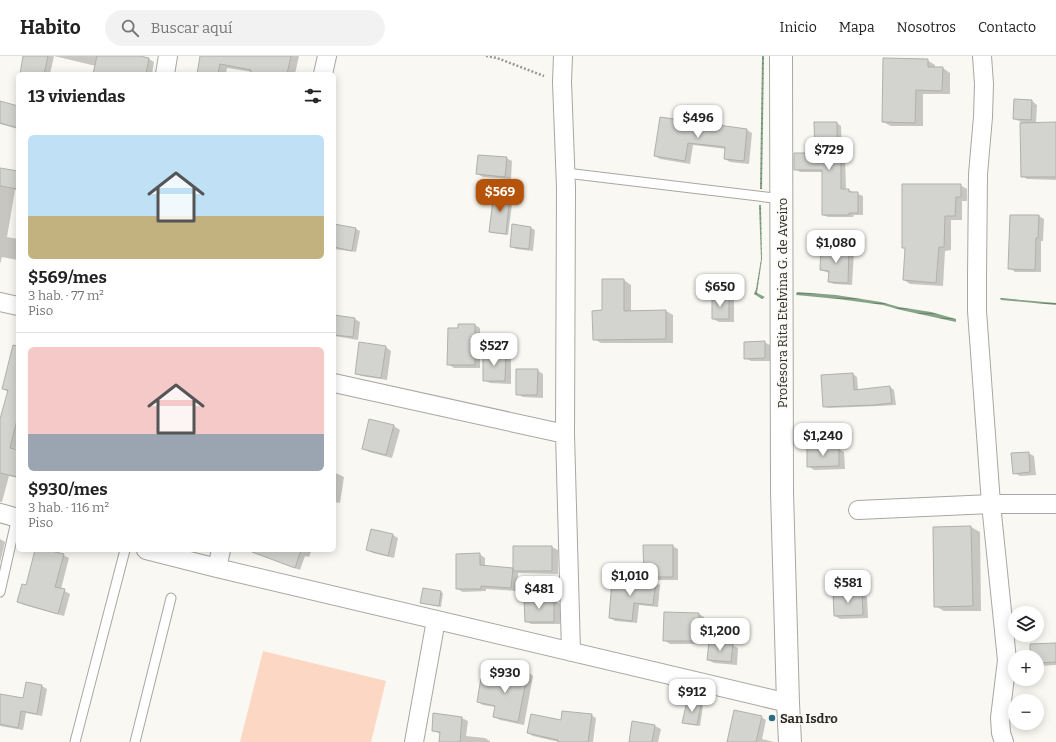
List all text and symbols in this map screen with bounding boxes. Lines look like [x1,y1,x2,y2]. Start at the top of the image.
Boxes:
search box [105,10,385,46]
text: Habito [20,16,81,39]
icon: search [119,17,141,39]
text: Buscar aquí [151,19,233,37]
text: Inicio [780,19,817,36]
text: Mapa [839,19,875,36]
text: Nosotros [897,19,956,36]
text: Contacto [978,19,1036,36]
icon: filters [302,85,324,107]
text: 13 viviendas [28,86,125,107]
pin: $496 [674,105,722,139]
text: $496 [682,110,714,125]
pin: $729 [805,137,853,171]
text: $729 [814,142,844,157]
icon: home [140,161,212,233]
pin: $569 [476,179,524,213]
text: $569 [485,184,515,199]
street label: Profesora Rita Etelvina G. de Aveiro [775,198,790,408]
pin: $1,080 [803,230,869,264]
text: $1,080 [816,235,856,250]
text: $569/mes [28,267,107,288]
pin: $650 [696,274,744,308]
text: $650 [705,279,735,294]
text: 3 hab. · 77 m² [28,288,104,303]
text: Piso [28,303,53,318]
pin: $527 [470,333,518,367]
text: $527 [479,338,509,353]
icon: home [140,373,212,445]
pin: $1,240 [790,423,856,457]
text: $1,240 [803,428,843,443]
text: $930/mes [28,479,108,500]
text: 3 hab. · 116 m² [28,500,109,515]
text: Piso [28,515,53,530]
pin: $1,010 [597,563,663,597]
text: $1,010 [611,568,649,583]
pin: $581 [824,570,872,604]
text: $581 [834,575,862,590]
pin: $481 [515,576,563,610]
text: $481 [524,581,554,596]
map controls [1008,606,1044,730]
button: layers [1008,606,1044,642]
pin: $1,200 [687,618,753,652]
text: $1,200 [700,623,740,638]
button: + [1008,650,1044,686]
pin: $930 [481,660,529,694]
text: $930 [489,665,521,680]
pin: $912 [668,679,716,713]
text: $912 [678,684,706,699]
button: − [1008,694,1044,730]
place label: San Isdro [780,711,838,726]
marker: San Isdro [767,713,777,723]

